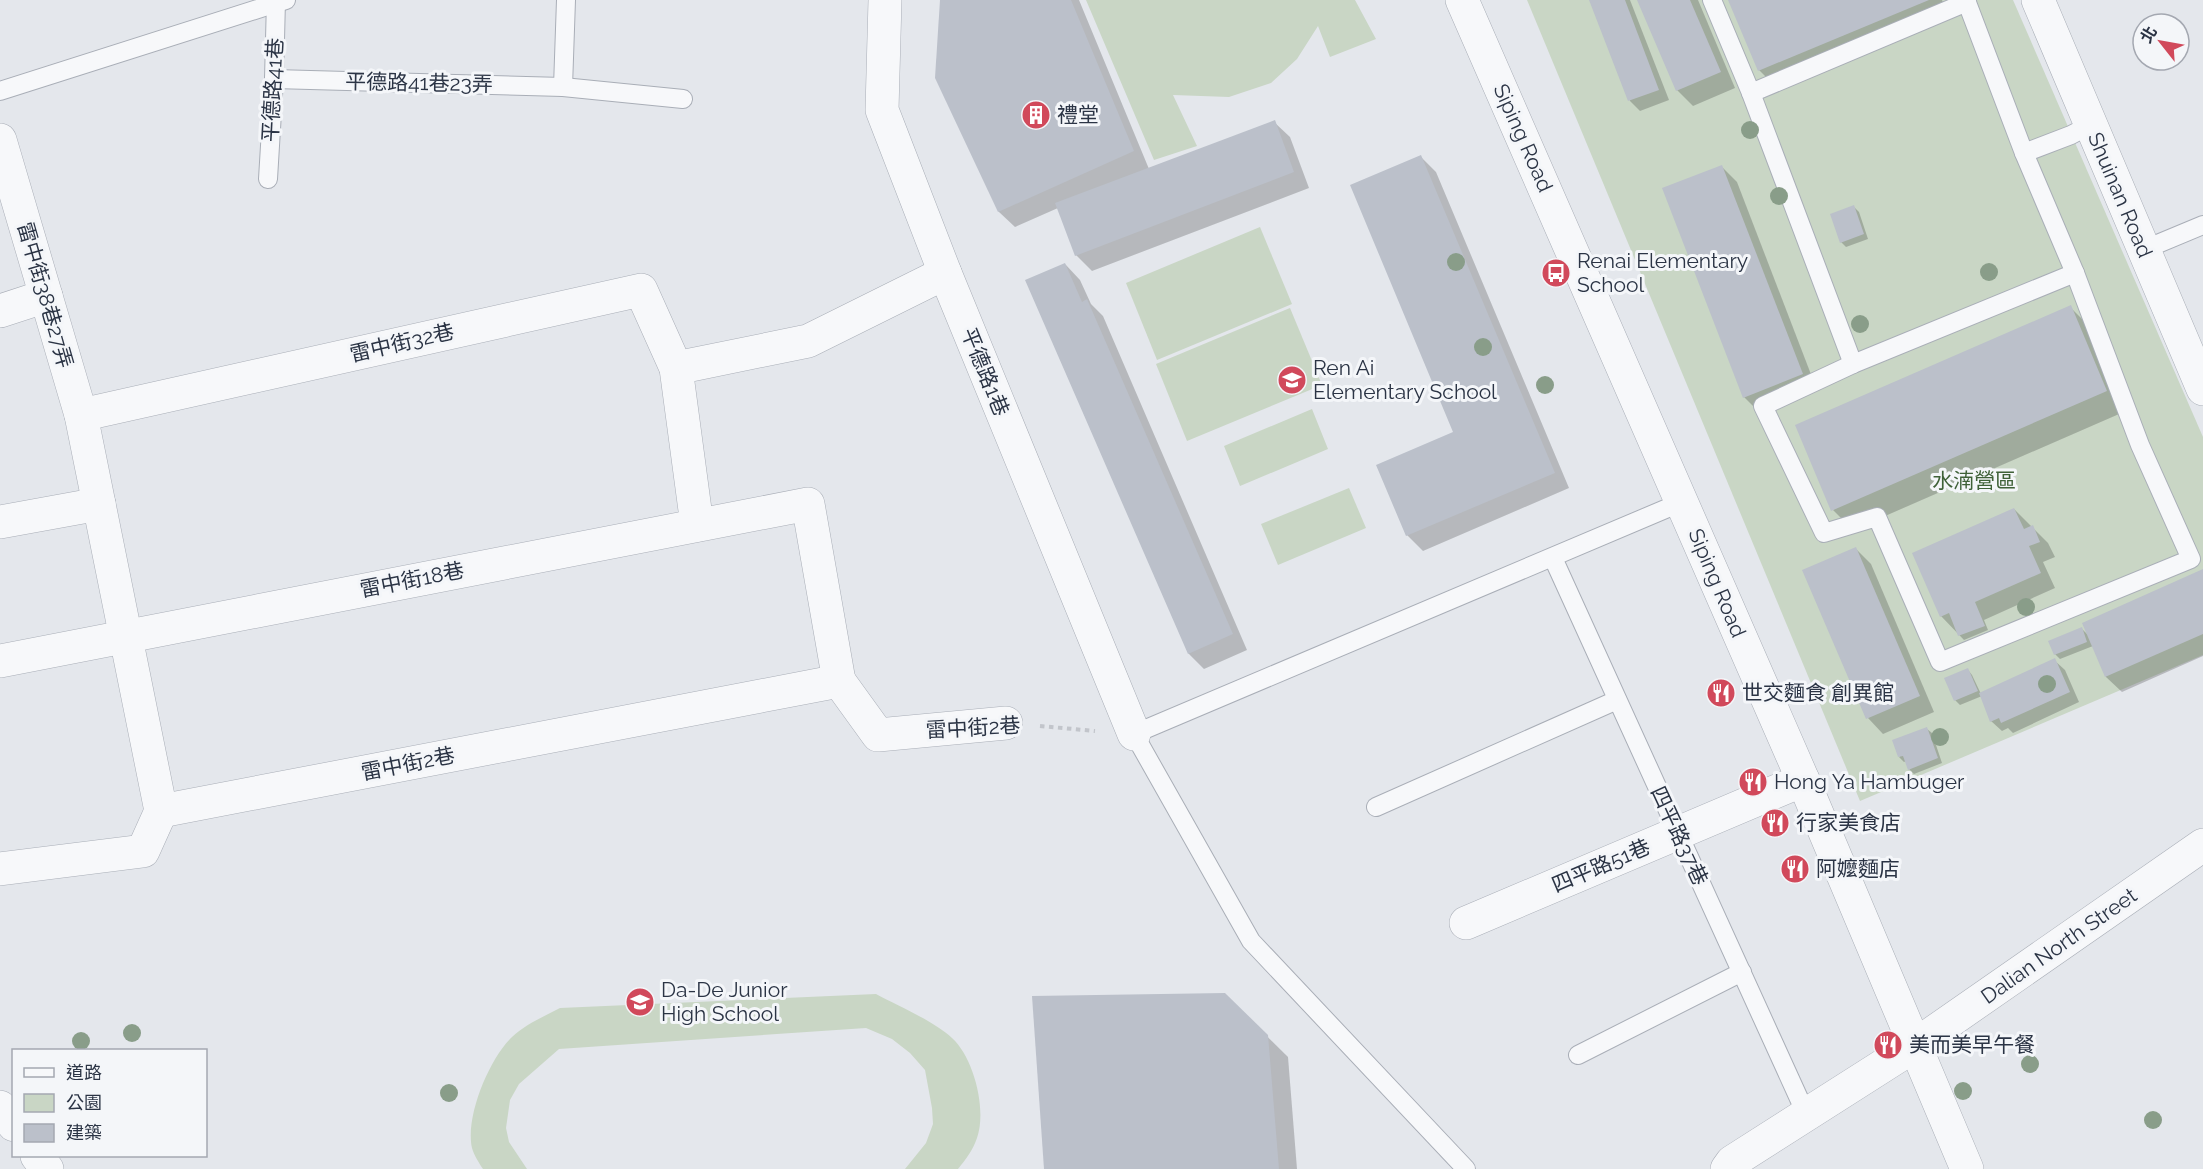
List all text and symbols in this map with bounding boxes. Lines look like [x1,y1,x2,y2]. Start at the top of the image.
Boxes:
north arrow [2131,12,2191,72]
text: 北 [2136,23,2161,46]
street label: 平德路41巷 [257,37,288,143]
street label: 平德路41巷23弄 [345,69,493,96]
street label: Siping Road [1488,80,1558,196]
building icon: 禮堂 [1020,99,1052,131]
place label: 禮堂 [1057,102,1099,127]
street label: Shuinan Road [2083,128,2158,261]
street label: 雷中街38巷27弄 [13,219,78,371]
place label: Renai Elementary School [1577,248,1748,297]
bus stop icon: Renai Elementary School [1540,257,1572,289]
street label: 雷中街32巷 [347,318,456,367]
street label: 平德路1巷 [956,324,1014,420]
place label: Ren Ai Elementary School [1313,355,1497,404]
school or university icon: Ren Ai Elementary School [1276,364,1308,396]
park label: 水湳營區 [1932,468,2016,493]
street label: Siping Road [1683,525,1752,641]
street label: 雷中街18巷 [358,557,466,602]
restaurant icon: 世交麵食 創異館 [1705,677,1737,709]
place label: 世交麵食 創異館 [1742,680,1894,705]
street label: 雷中街2巷 [925,713,1021,742]
street label: 雷中街2巷 [359,742,457,785]
restaurant icon: Hong Ya Hambuger [1737,766,1769,798]
place label: Hong Ya Hambuger [1774,769,1965,794]
street label: 四平路37巷 [1646,782,1713,889]
restaurant icon: 行家美食店 [1759,807,1791,839]
place label: 行家美食店 [1796,810,1901,835]
street label: 四平路51巷 [1548,834,1654,897]
restaurant icon: 阿嬤麵店 [1779,853,1811,885]
place label: 阿嬤麵店 [1816,856,1900,881]
street label: Dalian North Street [1976,882,2141,1009]
place label: Da-De Junior High School [661,977,788,1026]
school or university icon: Da-De Junior High School [624,986,656,1018]
restaurant icon: 美而美早午餐 [1872,1029,1904,1061]
place label: 美而美早午餐 [1909,1032,2035,1057]
legend [12,1049,207,1157]
text: 道路 [66,1062,102,1083]
text: 公園 [66,1092,102,1113]
text: 建築 [66,1122,102,1143]

